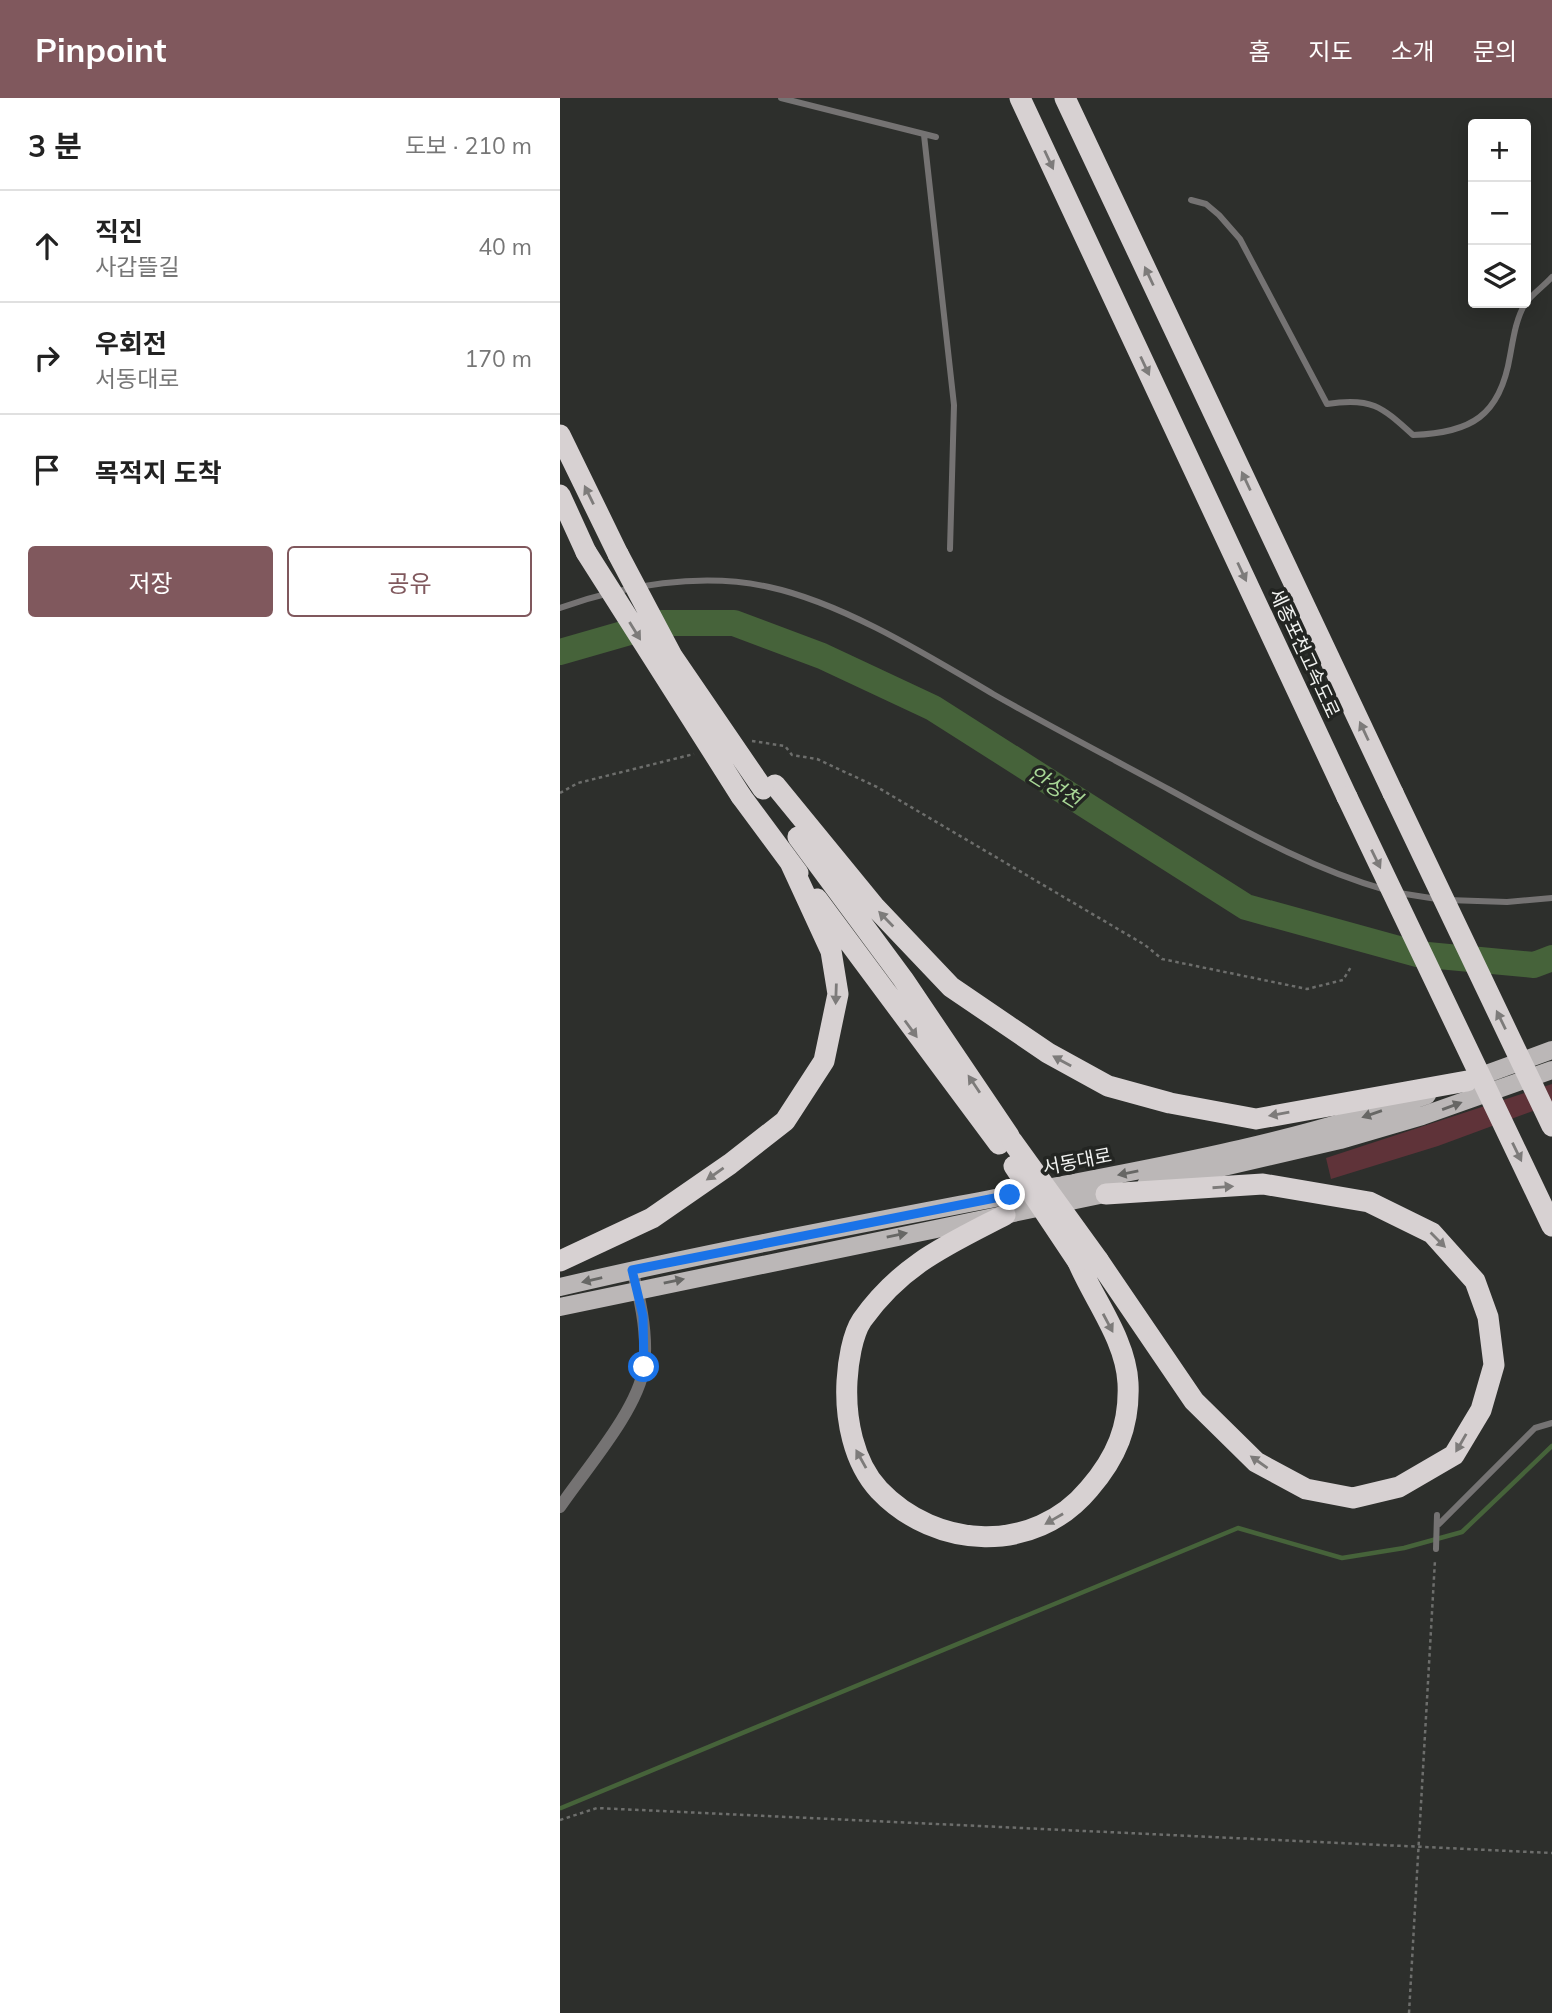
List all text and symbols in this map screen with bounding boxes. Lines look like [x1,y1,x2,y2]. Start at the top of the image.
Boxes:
text: Pinpoint [35,29,167,70]
text: 홈 [1248,36,1270,66]
text: 지도 [1308,36,1353,66]
text: 소개 [1391,36,1435,66]
text: 문의 [1473,36,1517,66]
map controls [1468,119,1531,308]
button: + [1468,119,1531,182]
text: 3 분 [28,127,82,165]
text: 도보 · 210 m [405,131,532,160]
one-way arrow [1043,150,1055,170]
button: − [1468,182,1531,245]
text: 직진 [95,215,143,248]
icon: ahead [28,227,66,265]
text: 40 m [478,232,532,261]
button: layers [1468,245,1531,308]
text: 사갑뜰길 [95,252,180,281]
one-way arrow [1143,266,1154,286]
text: 우회전 [95,327,167,360]
icon: right [28,339,66,377]
text: 170 m [464,344,532,373]
one-way arrow [1140,356,1151,376]
text: 서동대로 [95,364,180,393]
icon: arrive [28,451,66,489]
text: 목적지 도착 [95,456,222,489]
one-way arrow [1240,471,1252,491]
one-way arrow [584,485,595,505]
button: 저장 [28,546,273,617]
button: 공유 [287,546,532,617]
one-way arrow [1236,562,1248,582]
street label: 세종포천고속도로 [1265,585,1345,721]
one-way arrow [628,622,641,641]
one-way arrow [1358,721,1370,741]
water label: 안성천 [1024,760,1089,814]
one-way arrow [1371,849,1382,869]
one-way arrow [879,911,895,928]
one-way arrow [830,983,841,1005]
one-way arrow [1496,1010,1507,1030]
one-way arrow [904,1020,918,1038]
one-way arrow [1053,1055,1072,1067]
one-way arrow [968,1075,981,1094]
one-way arrow [1442,1100,1463,1111]
one-way arrow [1268,1109,1290,1120]
one-way arrow [1362,1109,1383,1120]
one-way arrow [1511,1142,1522,1162]
street label: 서동대로 [1040,1143,1114,1179]
one-way arrow [706,1167,724,1181]
one-way arrow [1116,1168,1138,1179]
route end [994,1179,1025,1210]
one-way arrow [1212,1181,1234,1192]
one-way arrow [886,1230,908,1241]
one-way arrow [1430,1232,1446,1248]
one-way arrow [581,1275,603,1286]
one-way arrow [663,1276,685,1287]
one-way arrow [1102,1313,1114,1333]
route start [628,1351,659,1382]
one-way arrow [1455,1433,1467,1453]
one-way arrow [855,1450,867,1469]
one-way arrow [1250,1455,1268,1469]
one-way arrow [1044,1513,1063,1525]

